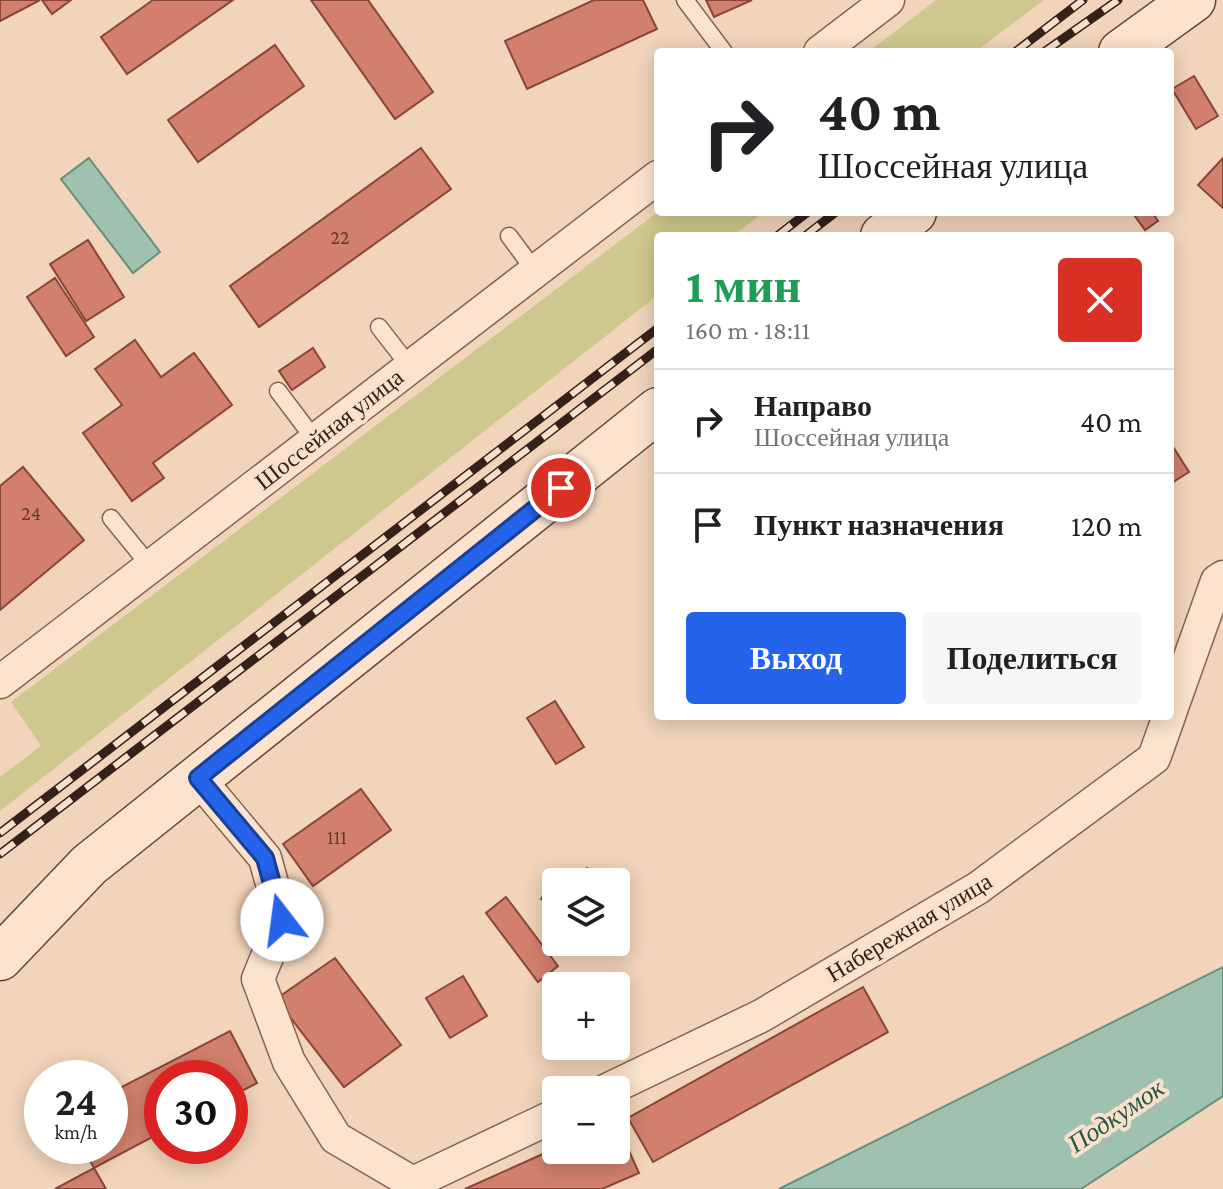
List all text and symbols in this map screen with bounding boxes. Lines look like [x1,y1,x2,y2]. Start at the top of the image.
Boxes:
icon: right [686,80,790,184]
text: 40 m [818,80,940,142]
text: Шоссейная улица [818,146,1088,186]
house number: 22 [331,226,349,248]
button: close [1058,258,1142,342]
text: 1 мин [686,259,801,312]
text: 160 m · 18:11 [686,316,810,345]
street label: Шоссейная улица [250,363,409,495]
text: Направо [754,389,872,422]
icon: right [686,399,730,443]
text: 40 m [1080,405,1142,438]
text: Шоссейная улица [754,423,949,452]
pin [527,454,595,522]
icon: arrive [539,466,583,510]
house number: 24 [21,502,41,524]
icon: arrive [686,503,730,547]
text: Пункт назначения [754,508,1004,541]
text: 120 m [1071,509,1142,542]
button: Выход [686,612,906,704]
button: Поделиться [922,612,1142,704]
house number: 111 [327,826,347,848]
street label: Набережная улица [821,867,997,987]
map controls [542,868,630,1164]
button: layers [542,868,630,956]
position arrow [240,878,324,962]
button: + [542,972,630,1060]
speed limit sign: 30 [144,1060,248,1164]
water label: Подкумок [1062,1073,1170,1159]
button: − [542,1076,630,1164]
text: 24 [55,1079,97,1124]
text: km/h [54,1121,98,1143]

